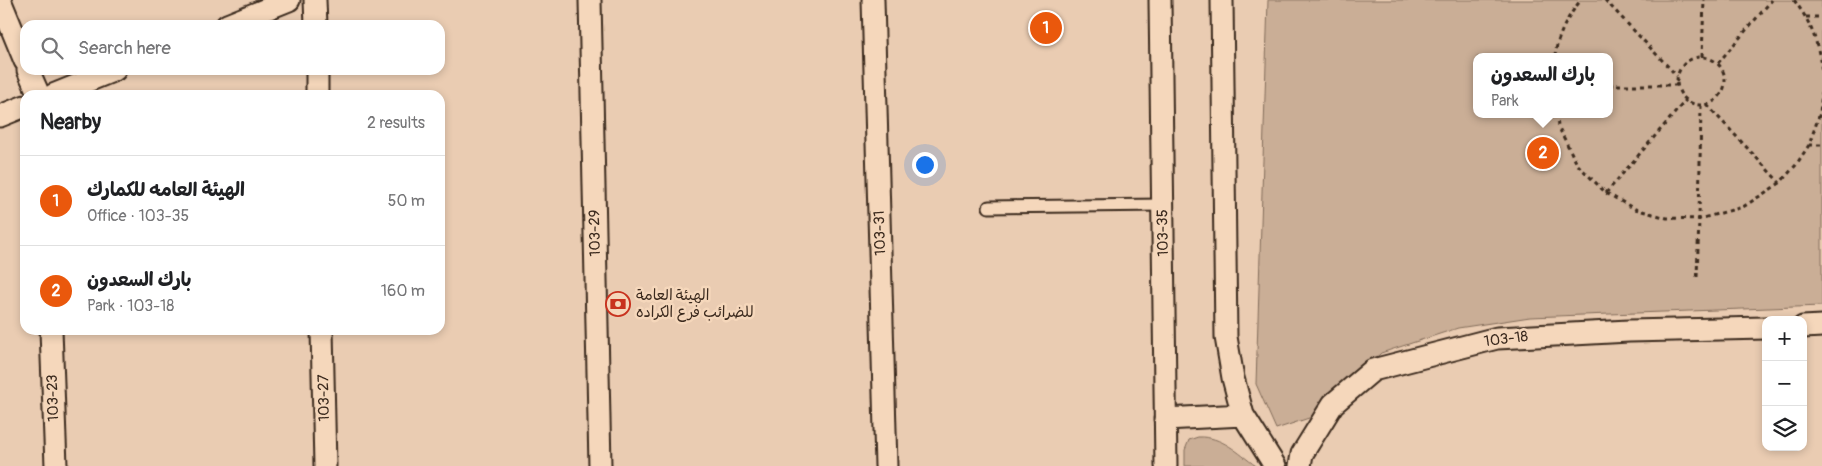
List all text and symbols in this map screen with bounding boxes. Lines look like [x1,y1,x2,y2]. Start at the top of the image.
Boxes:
pin: 1 [1030,9,1062,47]
search box [20,20,445,75]
icon: search [38,34,66,62]
text: Search here [78,36,171,60]
popup [1473,53,1613,118]
text: بارك السعدون [1491,63,1595,87]
text: Park [1491,91,1519,111]
text: Nearby [40,109,101,136]
text: 2 results [367,113,425,133]
pin: 2 [1527,134,1559,172]
your location [912,152,938,178]
text: الهيئة العامه للكمارك [87,178,245,202]
text: 1 [53,191,59,211]
text: 50 m [388,191,425,211]
text: Office · 103-35 [87,206,189,226]
street label: 103-29 [585,209,605,257]
street label: 103-35 [1153,209,1173,257]
street label: 103-31 [870,210,890,256]
text: بارك السعدون [87,268,192,292]
text: 2 [52,281,60,301]
text: 160 m [381,281,425,301]
place label: الهيئة العامة للضرائب فرع الكراده [636,286,754,322]
bank icon: الهيئة العامة للضرائب فرع الكراده [605,291,631,317]
text: Park · 103-18 [87,296,174,316]
map controls [1762,316,1807,451]
button: + [1762,316,1807,361]
street label: 103-18 [1483,327,1530,351]
button: − [1762,361,1807,406]
street label: 103-23 [43,374,63,422]
street label: 103-27 [314,374,334,422]
button: layers [1762,406,1807,451]

